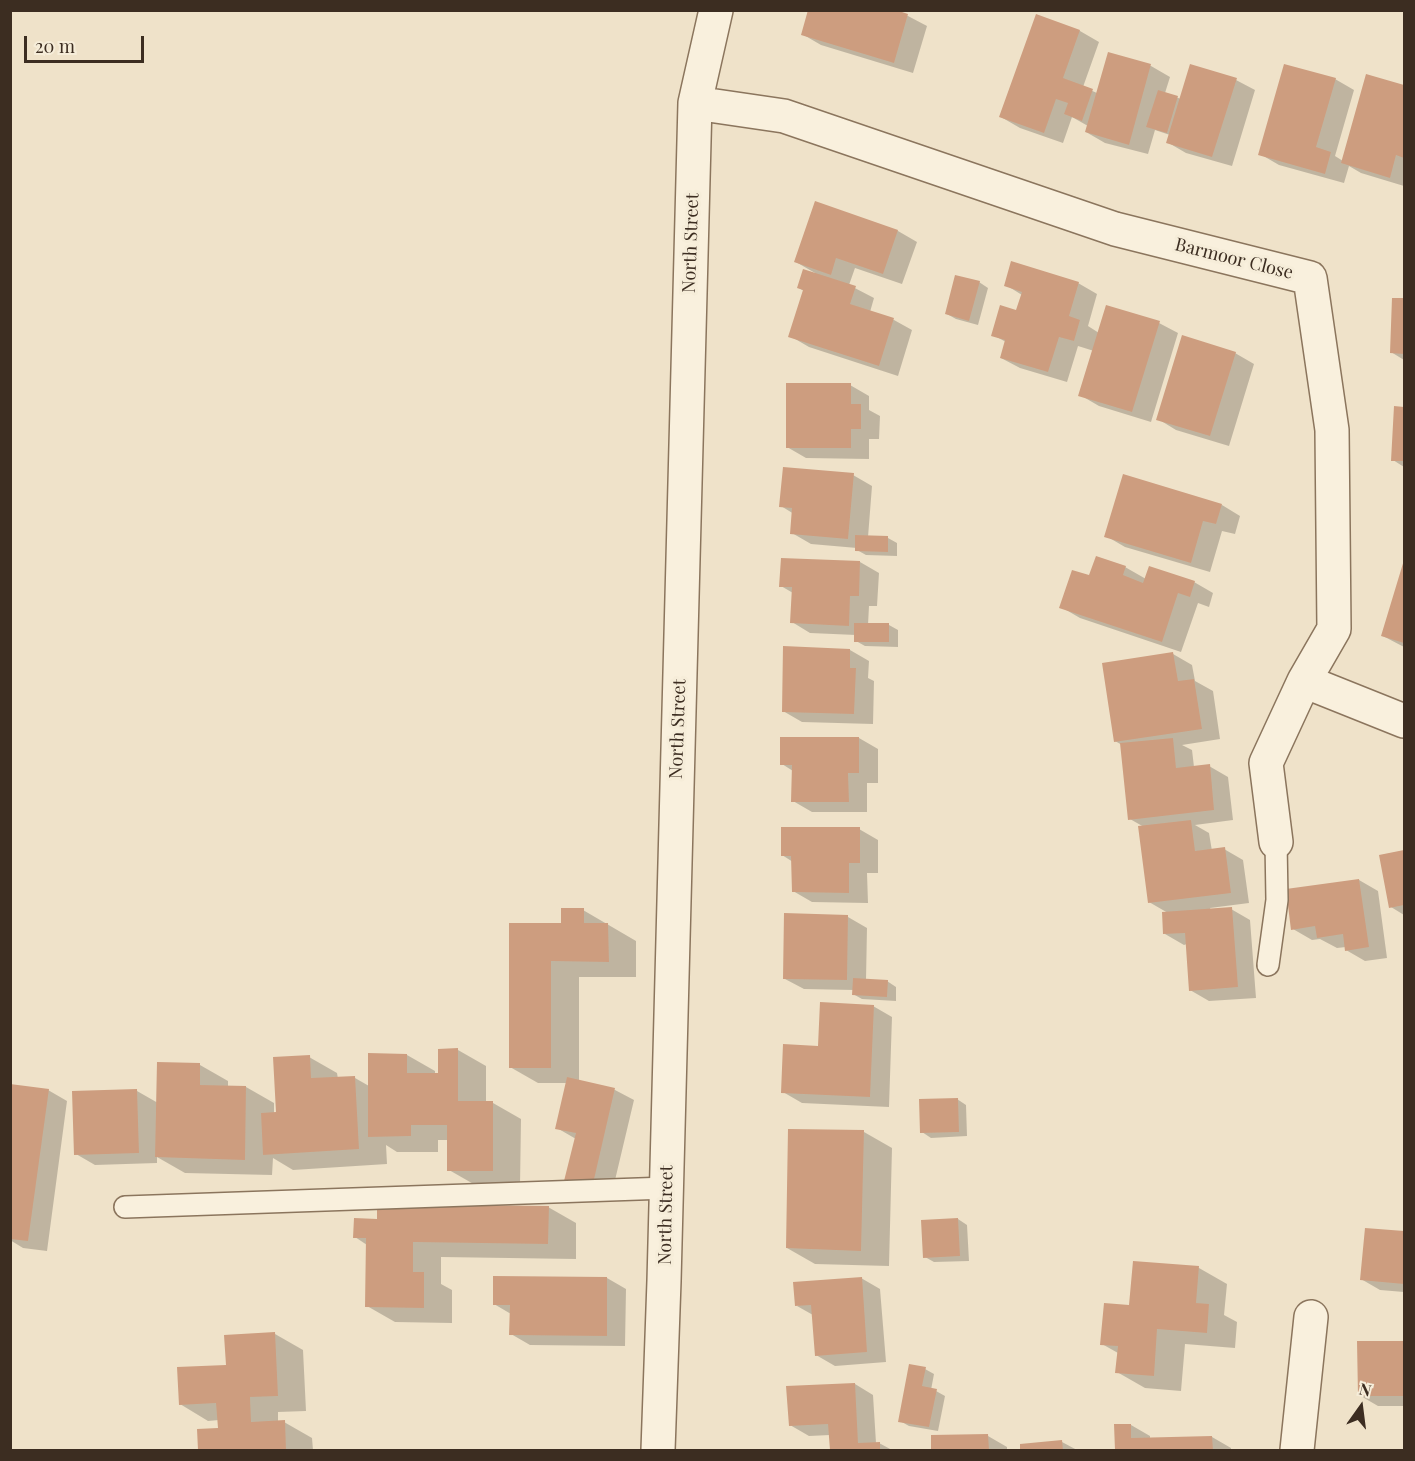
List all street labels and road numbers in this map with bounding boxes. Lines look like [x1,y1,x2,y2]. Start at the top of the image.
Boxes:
street label: North Street [678,193,704,293]
street label: Barmoor Close [1173,234,1295,284]
street label: North Street [665,679,691,779]
street label: North Street [654,1165,678,1265]

